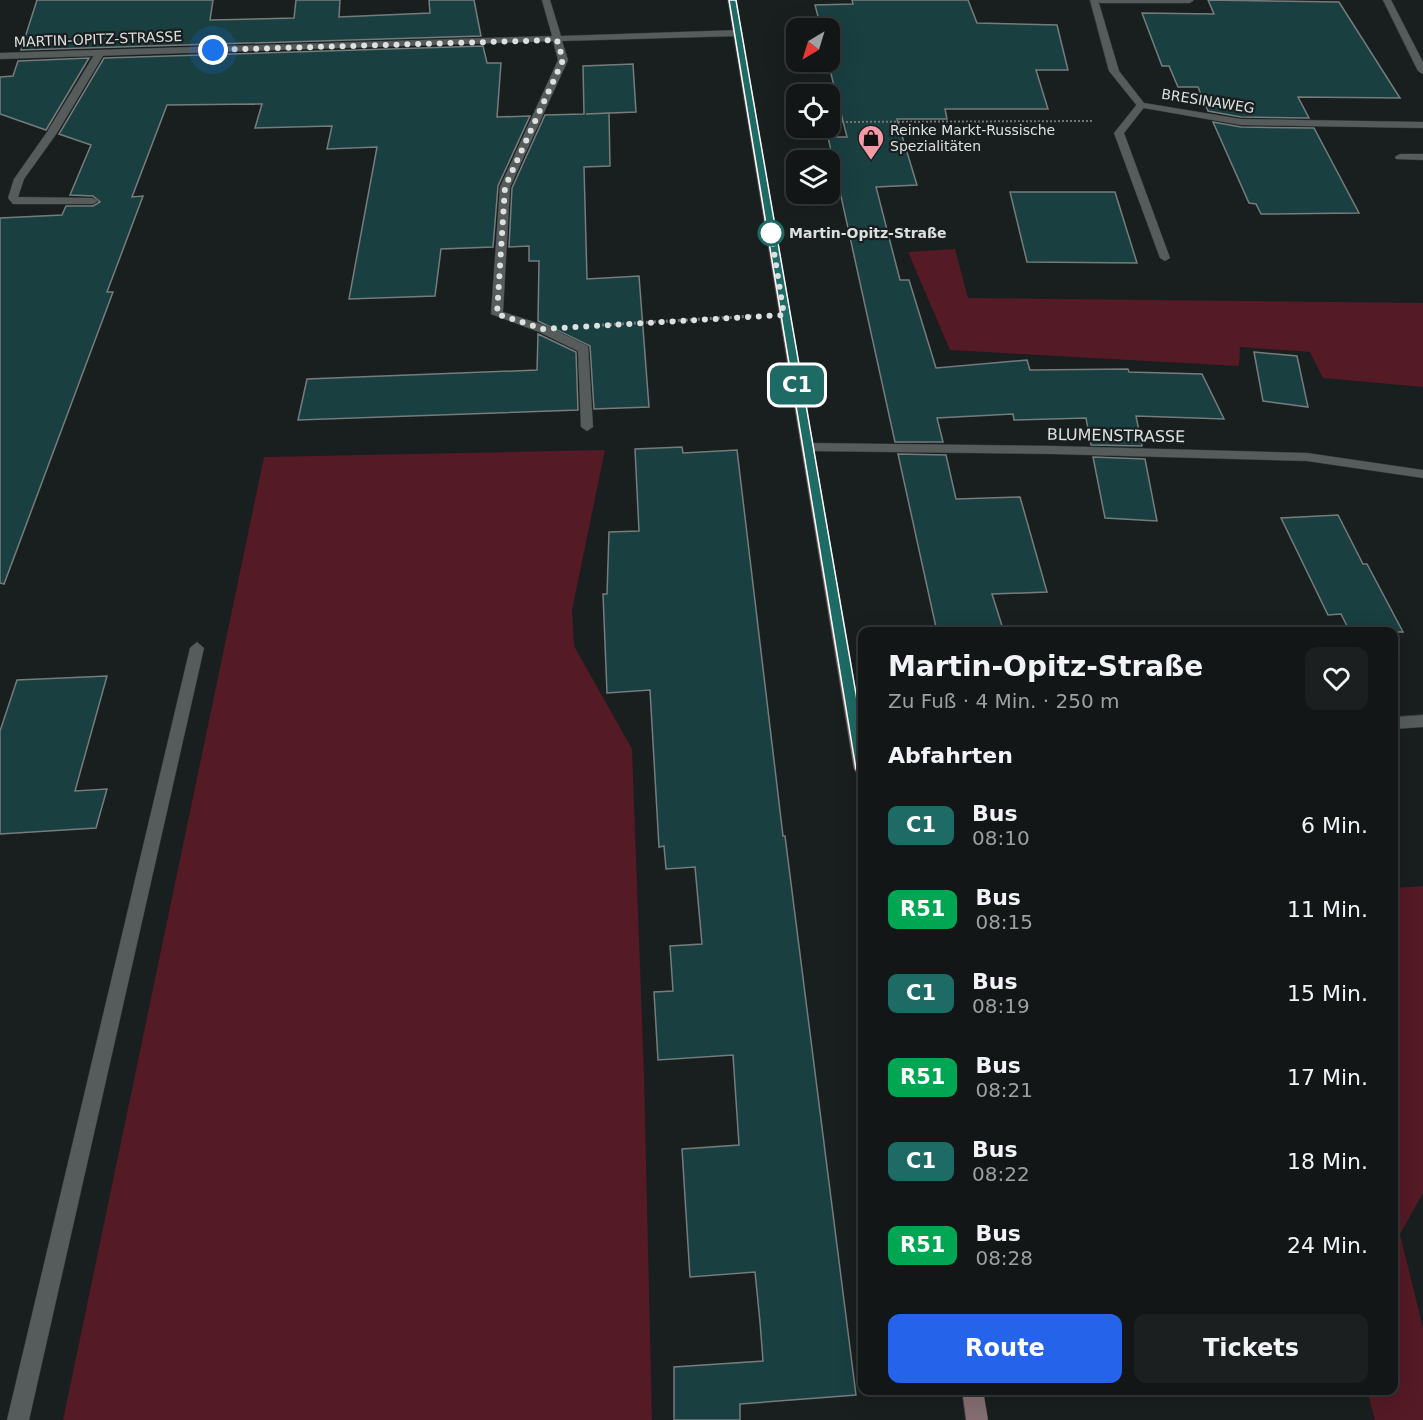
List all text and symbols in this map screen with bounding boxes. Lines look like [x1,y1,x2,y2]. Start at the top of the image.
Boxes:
north arrow [786,18,840,72]
map controls [786,18,840,204]
street label: MARTIN-OPITZ-STRASSE [14,28,182,50]
your location [198,35,228,65]
button: locate [786,84,840,138]
street label: BRESINAWEG [1160,86,1256,116]
place label: Reinke Markt-Russische Spezialitäten [890,122,1055,154]
shop icon: Reinke Markt-Russische Spezialitäten [856,123,886,161]
button: layers [786,150,840,204]
marker: Martin-Opitz-Straße [758,220,784,246]
place label: Martin-Opitz-Straße [789,225,947,241]
line badge: C1 [770,366,824,404]
text: C1 [782,373,812,397]
street label: BLUMENSTRASSE [1047,425,1185,446]
button: heart [1305,647,1368,710]
text: Martin-Opitz-Straße [888,650,1203,683]
text: Zu Fuß · 4 Min. · 250 m [888,689,1120,713]
text: Abfahrten [888,743,1013,768]
text: Bus [972,801,1018,826]
text: C1 [906,813,936,837]
text: 6 Min. [1301,813,1368,838]
text: 08:10 [972,826,1030,850]
text: Bus [975,885,1021,910]
text: R51 [900,897,945,921]
text: 11 Min. [1287,897,1368,922]
text: 08:15 [975,910,1033,934]
text: Bus [972,969,1018,994]
text: C1 [906,981,936,1005]
text: 15 Min. [1287,981,1368,1006]
text: 08:19 [972,994,1030,1018]
text: Bus [975,1053,1021,1078]
text: R51 [900,1065,945,1089]
text: 17 Min. [1287,1065,1368,1090]
text: 08:21 [975,1078,1033,1102]
text: Bus [972,1137,1018,1162]
text: C1 [906,1149,936,1173]
text: 18 Min. [1287,1149,1368,1174]
text: 08:22 [972,1162,1030,1186]
text: Bus [975,1221,1021,1246]
text: R51 [900,1233,945,1257]
text: 24 Min. [1287,1233,1368,1258]
text: 08:28 [975,1246,1033,1270]
button: Route [888,1314,1122,1383]
button: Tickets [1134,1314,1368,1383]

